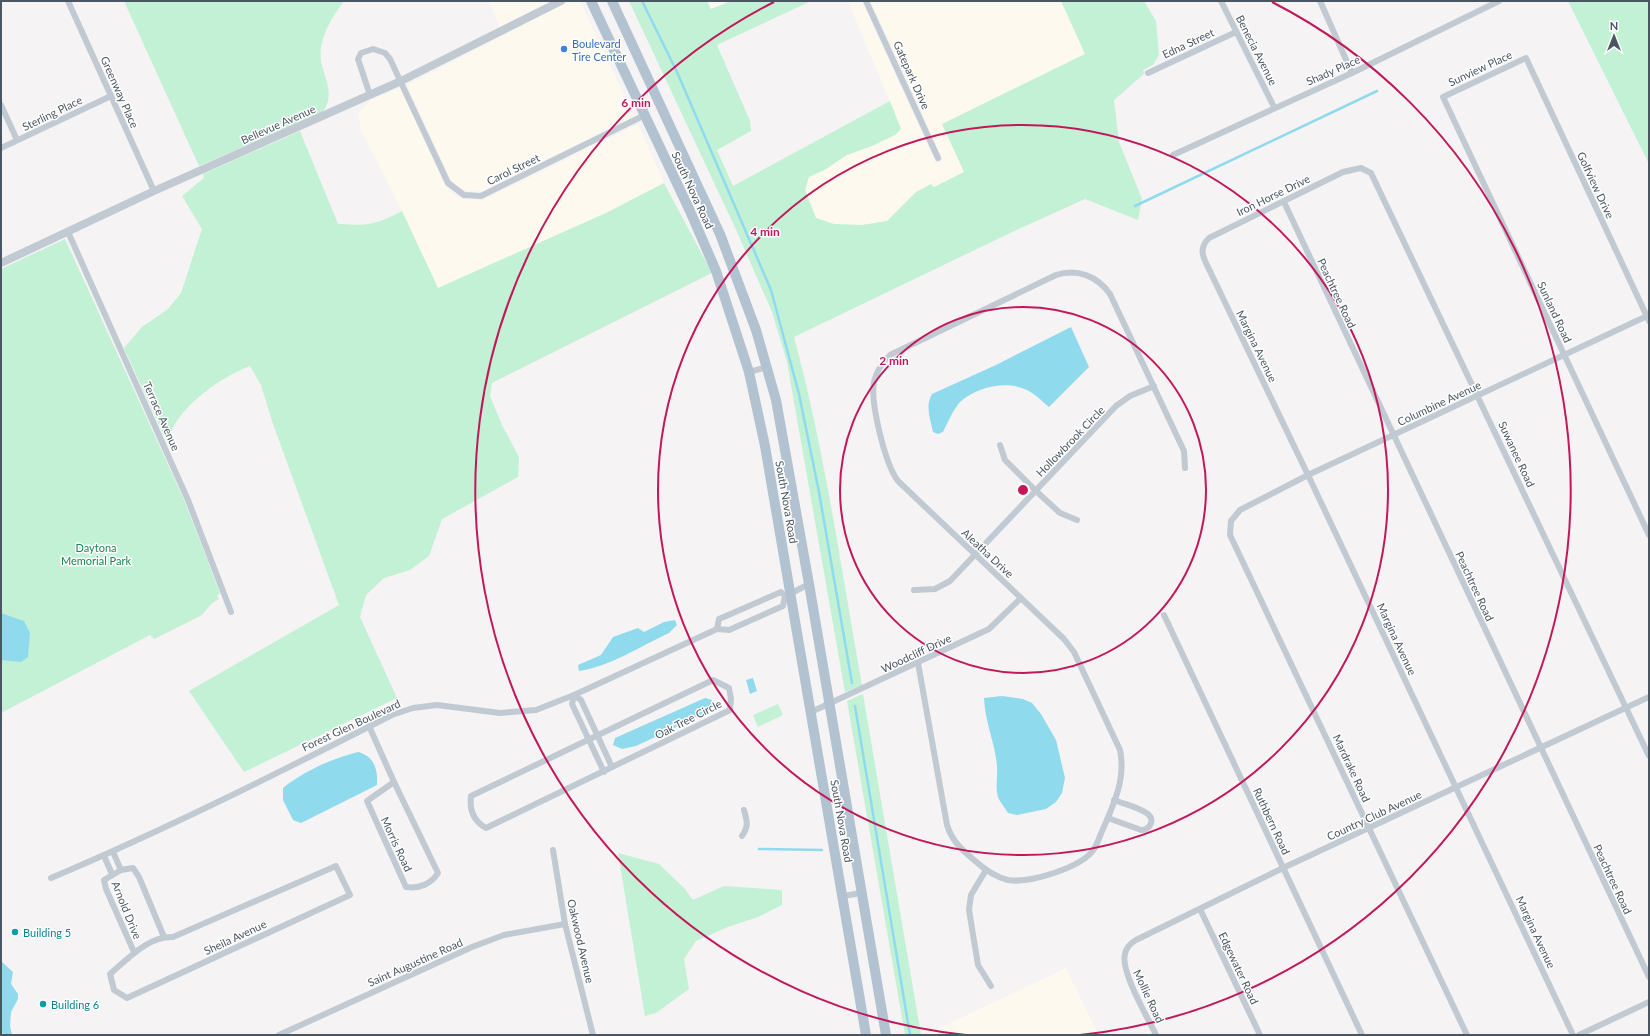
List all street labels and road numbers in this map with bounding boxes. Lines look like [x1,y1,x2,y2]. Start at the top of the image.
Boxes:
street label: Benecia Avenue [1234,13,1280,87]
street label: Edna Street [1160,25,1216,61]
street label: Gatepark Drive [891,39,933,111]
street label: Sunview Place [1446,47,1514,88]
street label: Shady Place [1304,52,1362,88]
street label: Greenway Place [98,54,142,130]
street label: Sterling Place [20,93,84,133]
street label: Bellevue Avenue [239,102,317,146]
street label: South Nova Road [669,149,717,231]
street label: Golfview Drive [1575,150,1617,221]
street label: Carol Street [484,151,542,187]
street label: Iron Horse Drive [1234,172,1312,218]
street label: Peachtree Road [1315,256,1359,330]
street label: Sunland Road [1535,279,1575,345]
street label: Margina Avenue [1234,308,1280,384]
street label: Columbine Avenue [1395,378,1483,428]
street label: Terrace Avenue [141,379,183,453]
street label: Hollowbrook Circle [1033,403,1107,479]
street label: Suwanee Road [1496,419,1538,489]
street label: South Nova Road [773,460,801,544]
street label: Aleatha Drive [959,526,1017,580]
street label: Peachtree Road [1453,549,1497,623]
street label: Margina Avenue [1375,601,1419,677]
street label: Woodcliff Drive [879,631,953,675]
street label: Forest Glen Boulevard [300,696,402,754]
street label: Oak Tree Circle [652,697,724,741]
street label: Mardrake Road [1331,732,1373,804]
street label: South Nova Road [828,779,856,863]
street label: Ruthbern Road [1251,786,1293,856]
street label: Country Club Avenue [1325,787,1424,843]
street label: Morris Road [379,815,415,873]
street label: Peachtree Road [1591,842,1635,916]
street label: Arnold Drive [109,879,145,941]
street label: Margina Avenue [1514,894,1558,970]
street label: Oakwood Avenue [565,898,597,984]
street label: Sheila Avenue [202,917,268,957]
street label: Edgewater Road [1217,930,1261,1006]
street label: Saint Augustine Road [366,935,464,989]
street label: Mollie Road [1131,967,1167,1025]

